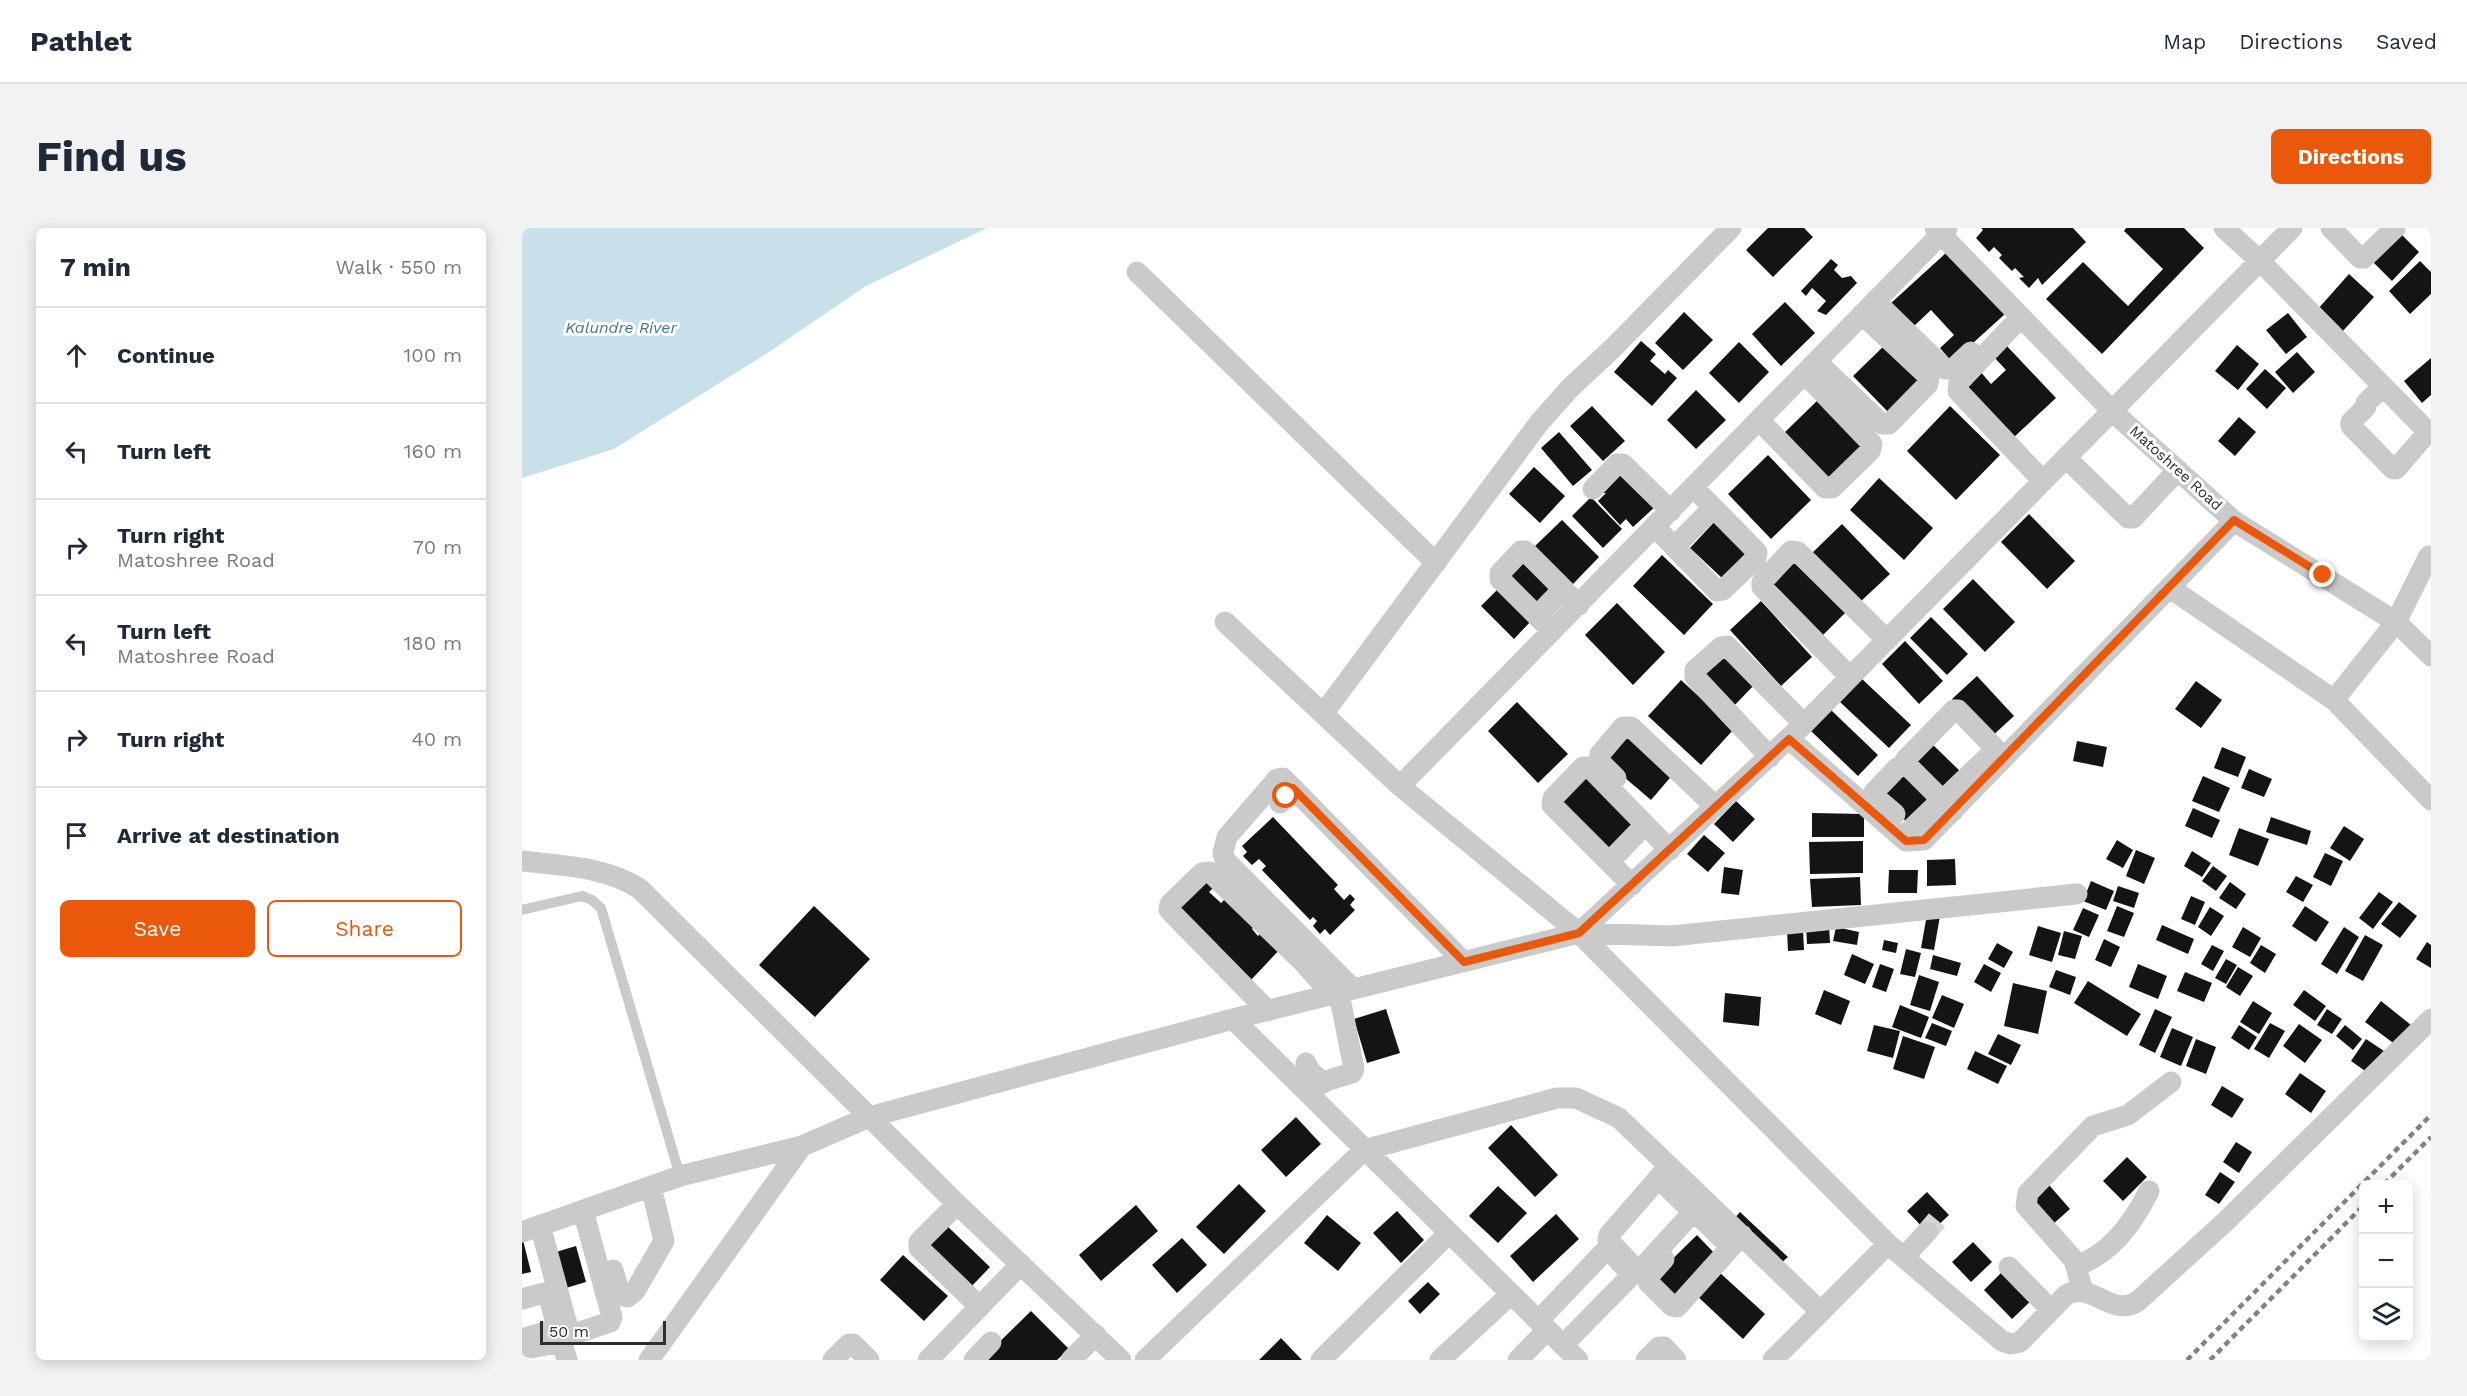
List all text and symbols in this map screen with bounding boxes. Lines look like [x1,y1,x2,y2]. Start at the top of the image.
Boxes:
text: Pathlet [30,25,132,58]
text: Map [2163,29,2206,54]
text: Directions [2239,29,2343,54]
text: Saved [2376,29,2437,54]
button: Directions [2271,129,2431,184]
text: Find us [36,132,187,181]
text: 7 min [60,252,131,282]
text: Walk · 550 m [335,255,462,279]
water label: Kalundre River [565,318,678,337]
icon: ahead [60,339,93,372]
text: Continue [117,343,215,368]
text: 100 m [403,343,462,367]
street label: Matoshree Road [2126,422,2226,514]
icon: left [60,435,93,468]
text: Turn left [117,439,211,464]
text: 160 m [404,439,462,463]
text: Turn right [117,523,224,548]
icon: right [60,531,93,564]
text: 70 m [413,535,462,559]
text: Matoshree Road [117,548,275,572]
route end [2309,561,2335,587]
text: Turn left [117,619,211,644]
icon: left [60,627,93,660]
text: 180 m [404,631,462,655]
text: Matoshree Road [117,644,275,668]
icon: right [60,723,93,756]
text: Turn right [117,727,224,752]
text: 40 m [411,727,462,751]
route start [1272,782,1298,808]
icon: arrive [60,819,93,852]
text: Arrive at destination [117,823,340,848]
button: Save [60,900,255,957]
button: Share [267,900,462,957]
map controls [2359,1180,2413,1342]
button: + [2359,1180,2413,1234]
button: − [2359,1234,2413,1288]
button: layers [2359,1288,2413,1342]
scale bar [540,1318,666,1346]
text: 50 m [549,1322,589,1341]

